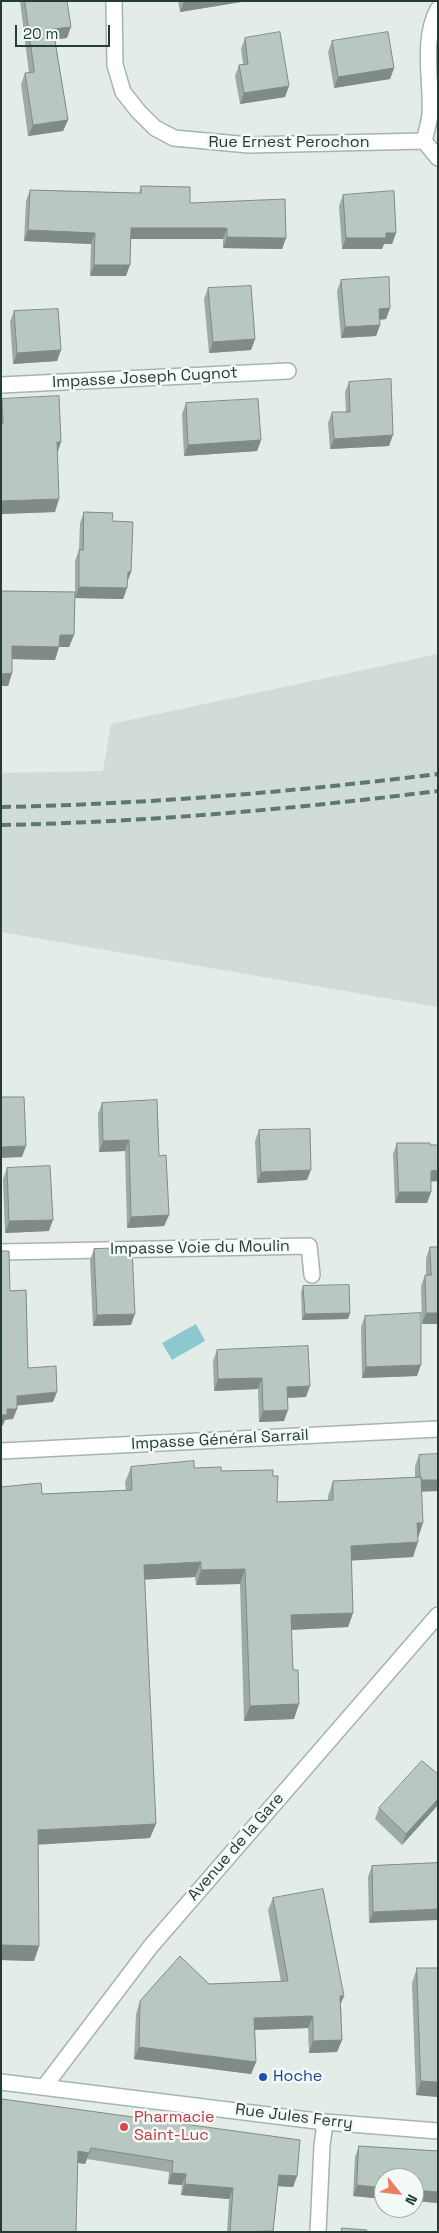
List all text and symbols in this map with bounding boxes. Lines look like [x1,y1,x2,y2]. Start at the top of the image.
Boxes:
scale bar [18,15,112,47]
text: 20 m [23,24,58,43]
street label: Rue Ernest Perochon [208,133,370,153]
street label: Impasse Joseph Cugnot [52,364,238,392]
street label: Impasse Voie du Moulin [110,1237,290,1259]
street label: Impasse Général Sarrail [131,1426,309,1454]
street label: Avenue de la Gare [184,1789,288,1905]
place label: Hoche [273,2067,322,2087]
marker: Hoche [257,2071,269,2083]
street label: Rue Jules Ferry [234,2100,354,2134]
place label: Pharmacie Saint-Luc [134,2108,214,2146]
marker: Pharmacie Saint-Luc [118,2121,130,2133]
north arrow [374,2168,424,2218]
text: N [401,2191,421,2208]

